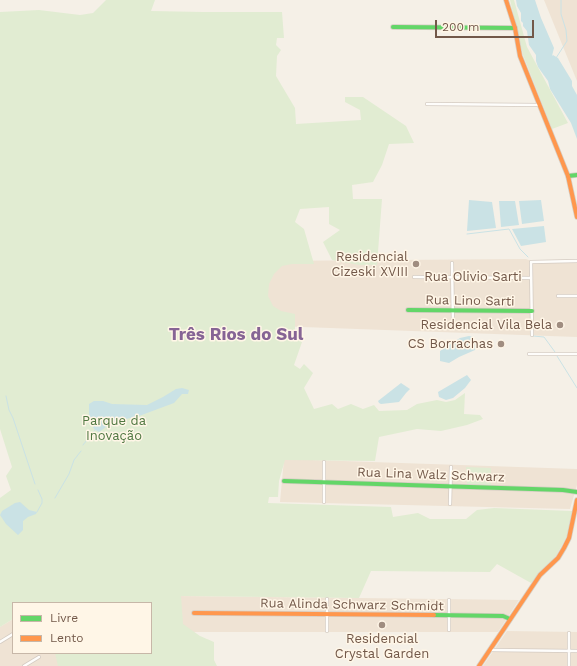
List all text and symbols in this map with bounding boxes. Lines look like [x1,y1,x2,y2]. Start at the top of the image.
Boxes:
scale bar [437,12,536,38]
text: 200 m [442,20,479,34]
place label: Residencial Cizeski XVIII [331,249,408,280]
marker: Residencial Cizeski XVIII [411,259,421,269]
street label: Rua Olivio Sarti [424,269,522,285]
street label: Rua Lino Sarti [425,292,515,310]
place label: Residencial Vila Bela [421,317,552,333]
marker: Residencial Vila Bela [555,320,565,330]
district label: Três Rios do Sul [169,325,303,345]
place label: CS Borrachas [408,336,493,352]
marker: CS Borrachas [496,339,506,349]
park label: Parque da Inovação [82,413,146,444]
street label: Rua Lina Walz Schwarz [357,465,505,485]
street label: Rua Alinda Schwarz Schmidt [260,596,444,614]
legend [12,602,152,654]
text: Livre [50,611,78,625]
marker: Residencial Crystal Garden [377,620,387,630]
text: Lento [50,631,84,645]
place label: Residencial Crystal Garden [335,631,429,662]

